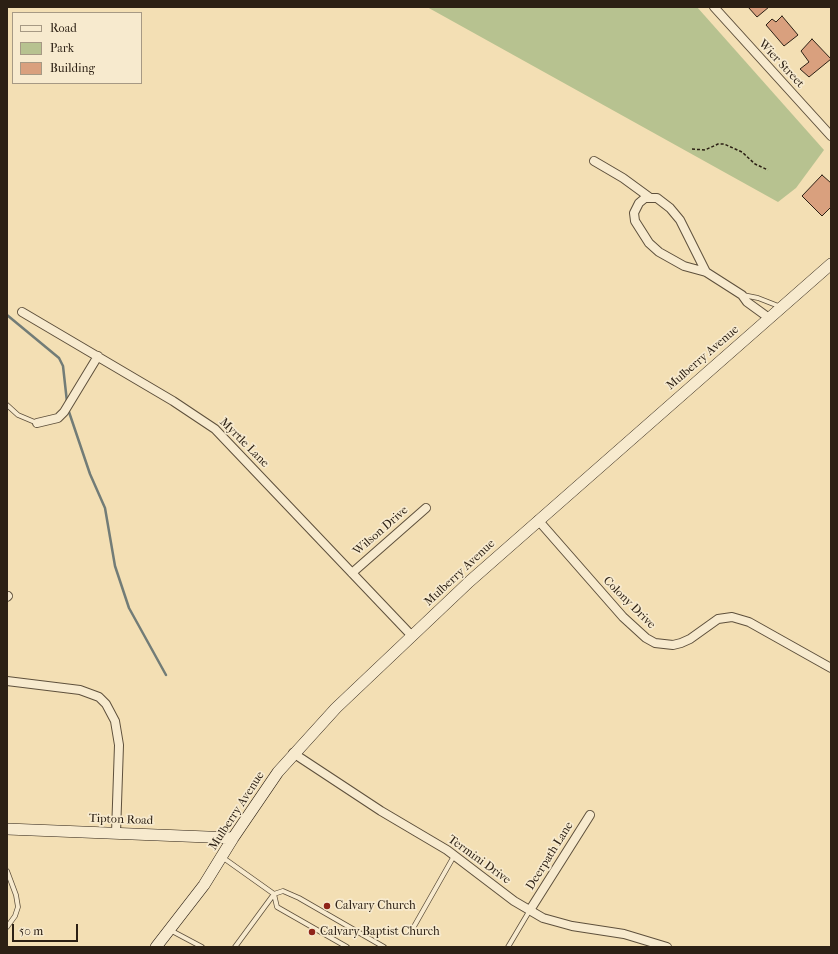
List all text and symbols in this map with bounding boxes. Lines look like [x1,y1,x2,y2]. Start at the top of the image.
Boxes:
legend [12,12,142,84]
text: Road [50,21,77,35]
street label: Wier Street [755,37,807,91]
text: Park [50,41,74,55]
text: Building [50,61,95,75]
street label: Mulberry Avenue [664,323,742,393]
street label: Myrtle Lane [216,415,272,471]
street label: Wilson Drive [351,503,411,559]
street label: Mulberry Avenue [422,537,498,609]
street label: Colony Drive [600,574,658,632]
street label: Mulberry Avenue [206,769,268,853]
street label: Tipton Road [89,812,153,828]
street label: Deerpath Lane [523,819,577,893]
street label: Termini Drive [445,832,513,888]
place label: Calvary Church [335,899,416,913]
marker: Calvary Church [322,901,332,911]
scale bar [14,916,80,942]
text: 50 m [19,924,43,938]
place label: Calvary Baptist Church [320,925,440,939]
marker: Calvary Baptist Church [307,927,317,937]

